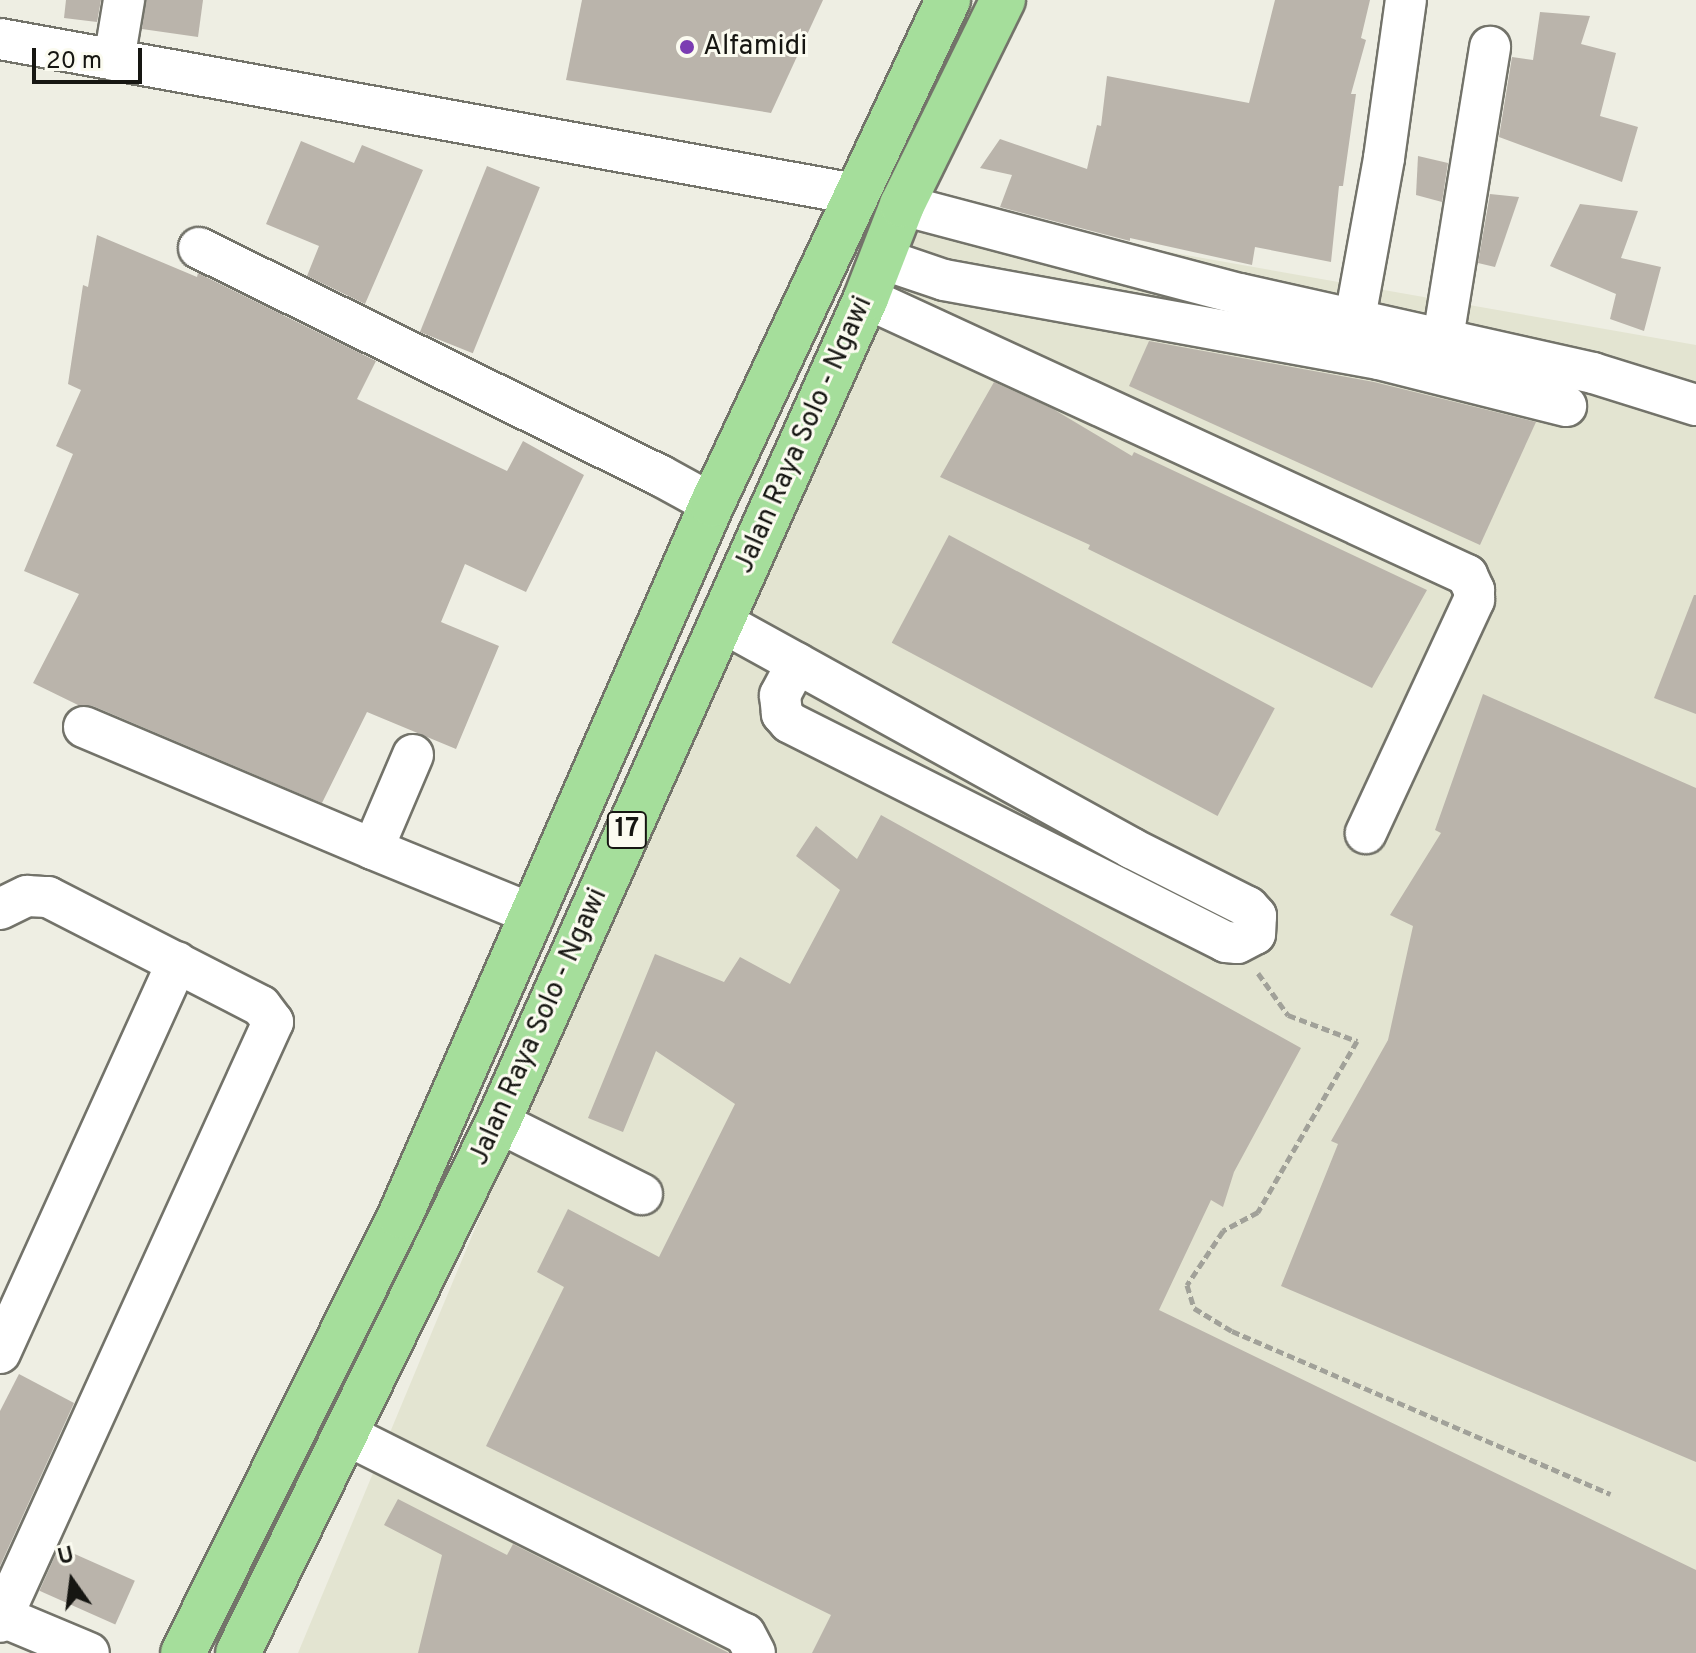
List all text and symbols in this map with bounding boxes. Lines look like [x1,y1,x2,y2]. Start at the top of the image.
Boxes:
place label: Alfamidi [703,30,807,64]
scale bar [36,32,146,82]
marker: Alfamidi [678,38,696,56]
text: 20 m [46,47,102,77]
street label: Jalan Raya Solo - Ngawi [728,291,880,579]
road number: 17 [605,808,649,852]
street label: Jalan Raya Solo - Ngawi [463,883,615,1171]
north arrow [32,1541,112,1621]
text: U [55,1542,77,1572]

